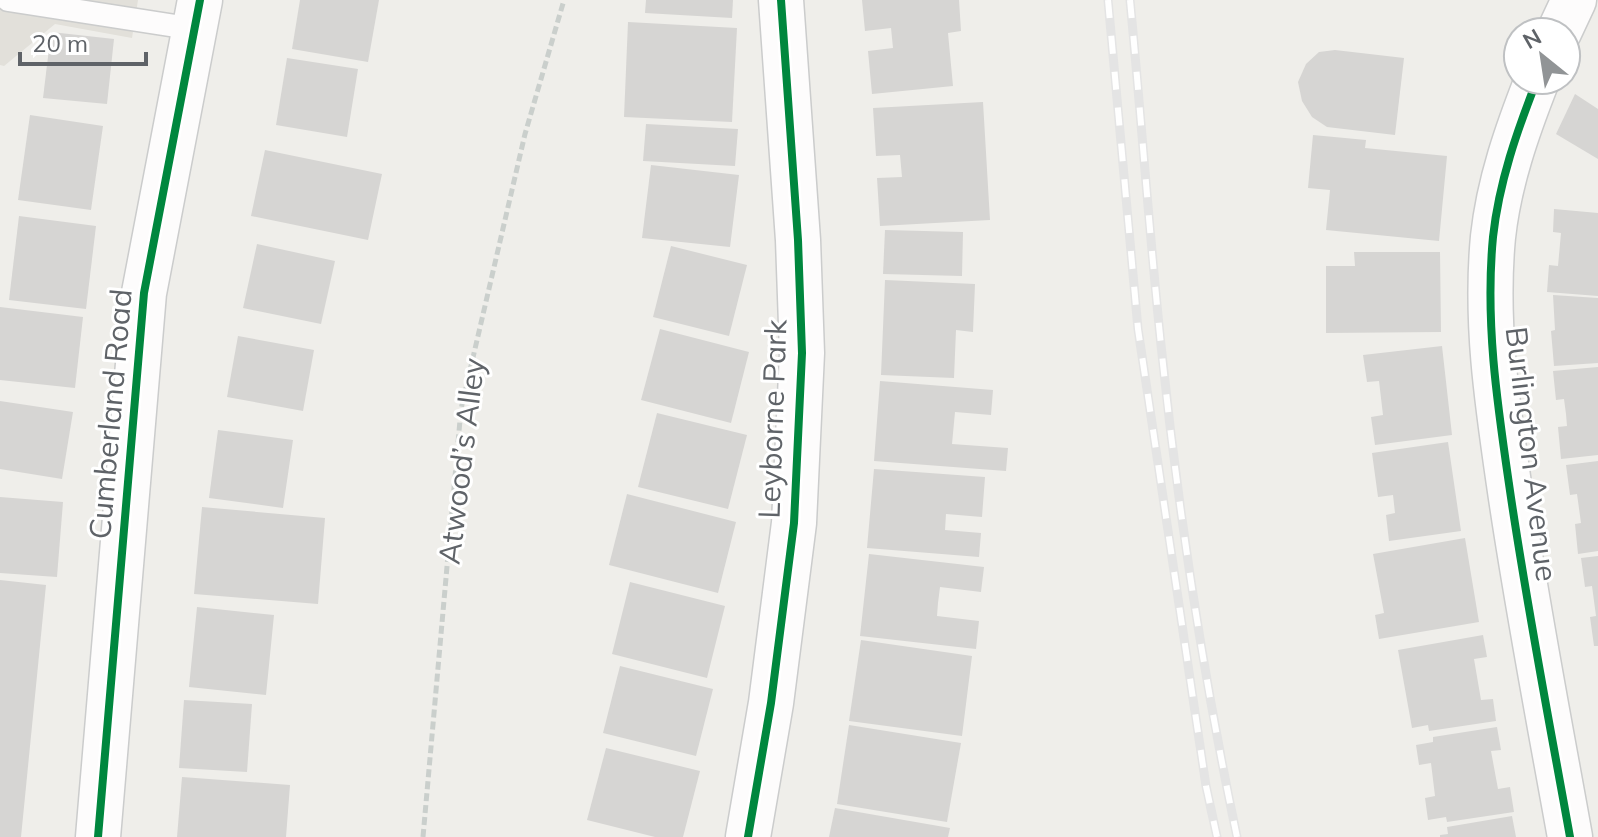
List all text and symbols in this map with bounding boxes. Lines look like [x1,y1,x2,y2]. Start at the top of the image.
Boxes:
scale bar [20,16,146,66]
north arrow [1502,16,1582,96]
text: N [1518,22,1546,55]
text: 20 m [32,28,88,58]
street label: Cumberland Road [80,287,140,541]
street label: Leyborne Park [750,318,794,519]
street label: Burlington Avenue [1498,325,1566,583]
street label: Atwood’s Alley [429,356,493,566]

